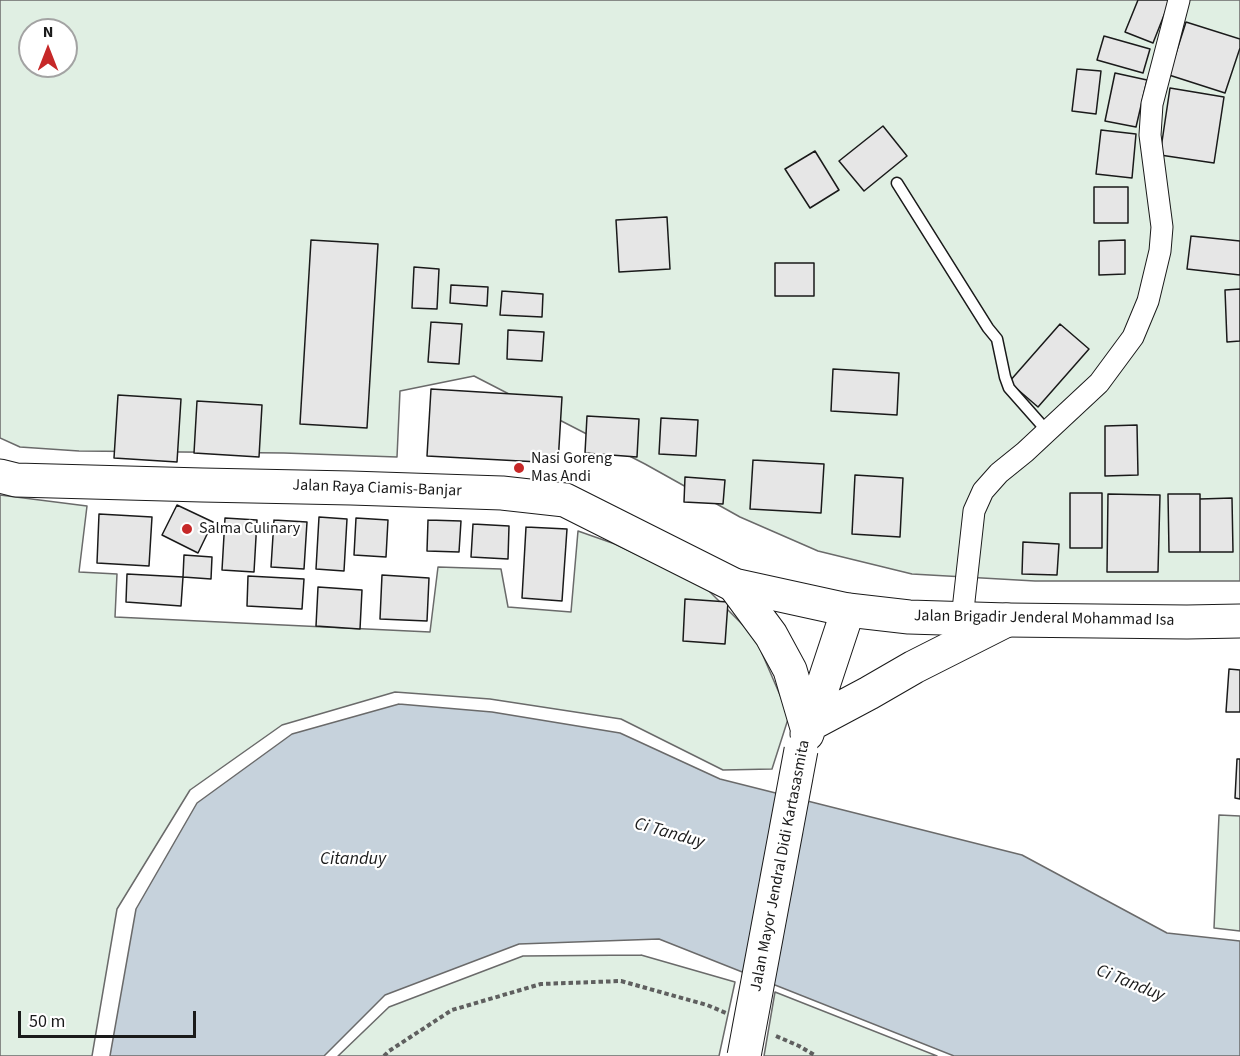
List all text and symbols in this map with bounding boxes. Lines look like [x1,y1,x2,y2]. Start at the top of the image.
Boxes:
north arrow [18,18,78,78]
text: N [43,21,53,43]
place label: Nasi Goreng Mas Andi [531,449,612,487]
marker: Nasi Goreng Mas Andi [512,461,526,475]
street label: Jalan Raya Ciamis-Banjar [292,476,462,502]
place label: Salma Culinary [199,519,300,539]
marker: Salma Culinary [180,522,194,536]
street label: Jalan Brigadir Jenderal Mohammad Isa [914,607,1174,631]
street label: Jalan Mayor Jendral Didi Kartasasmita [747,739,815,993]
water label: Ci Tanduy [632,814,706,854]
water label: Citanduy [320,849,386,871]
water label: Ci Tanduy [1093,961,1167,1007]
scale bar [21,999,200,1037]
text: 50 m [29,1009,65,1034]

